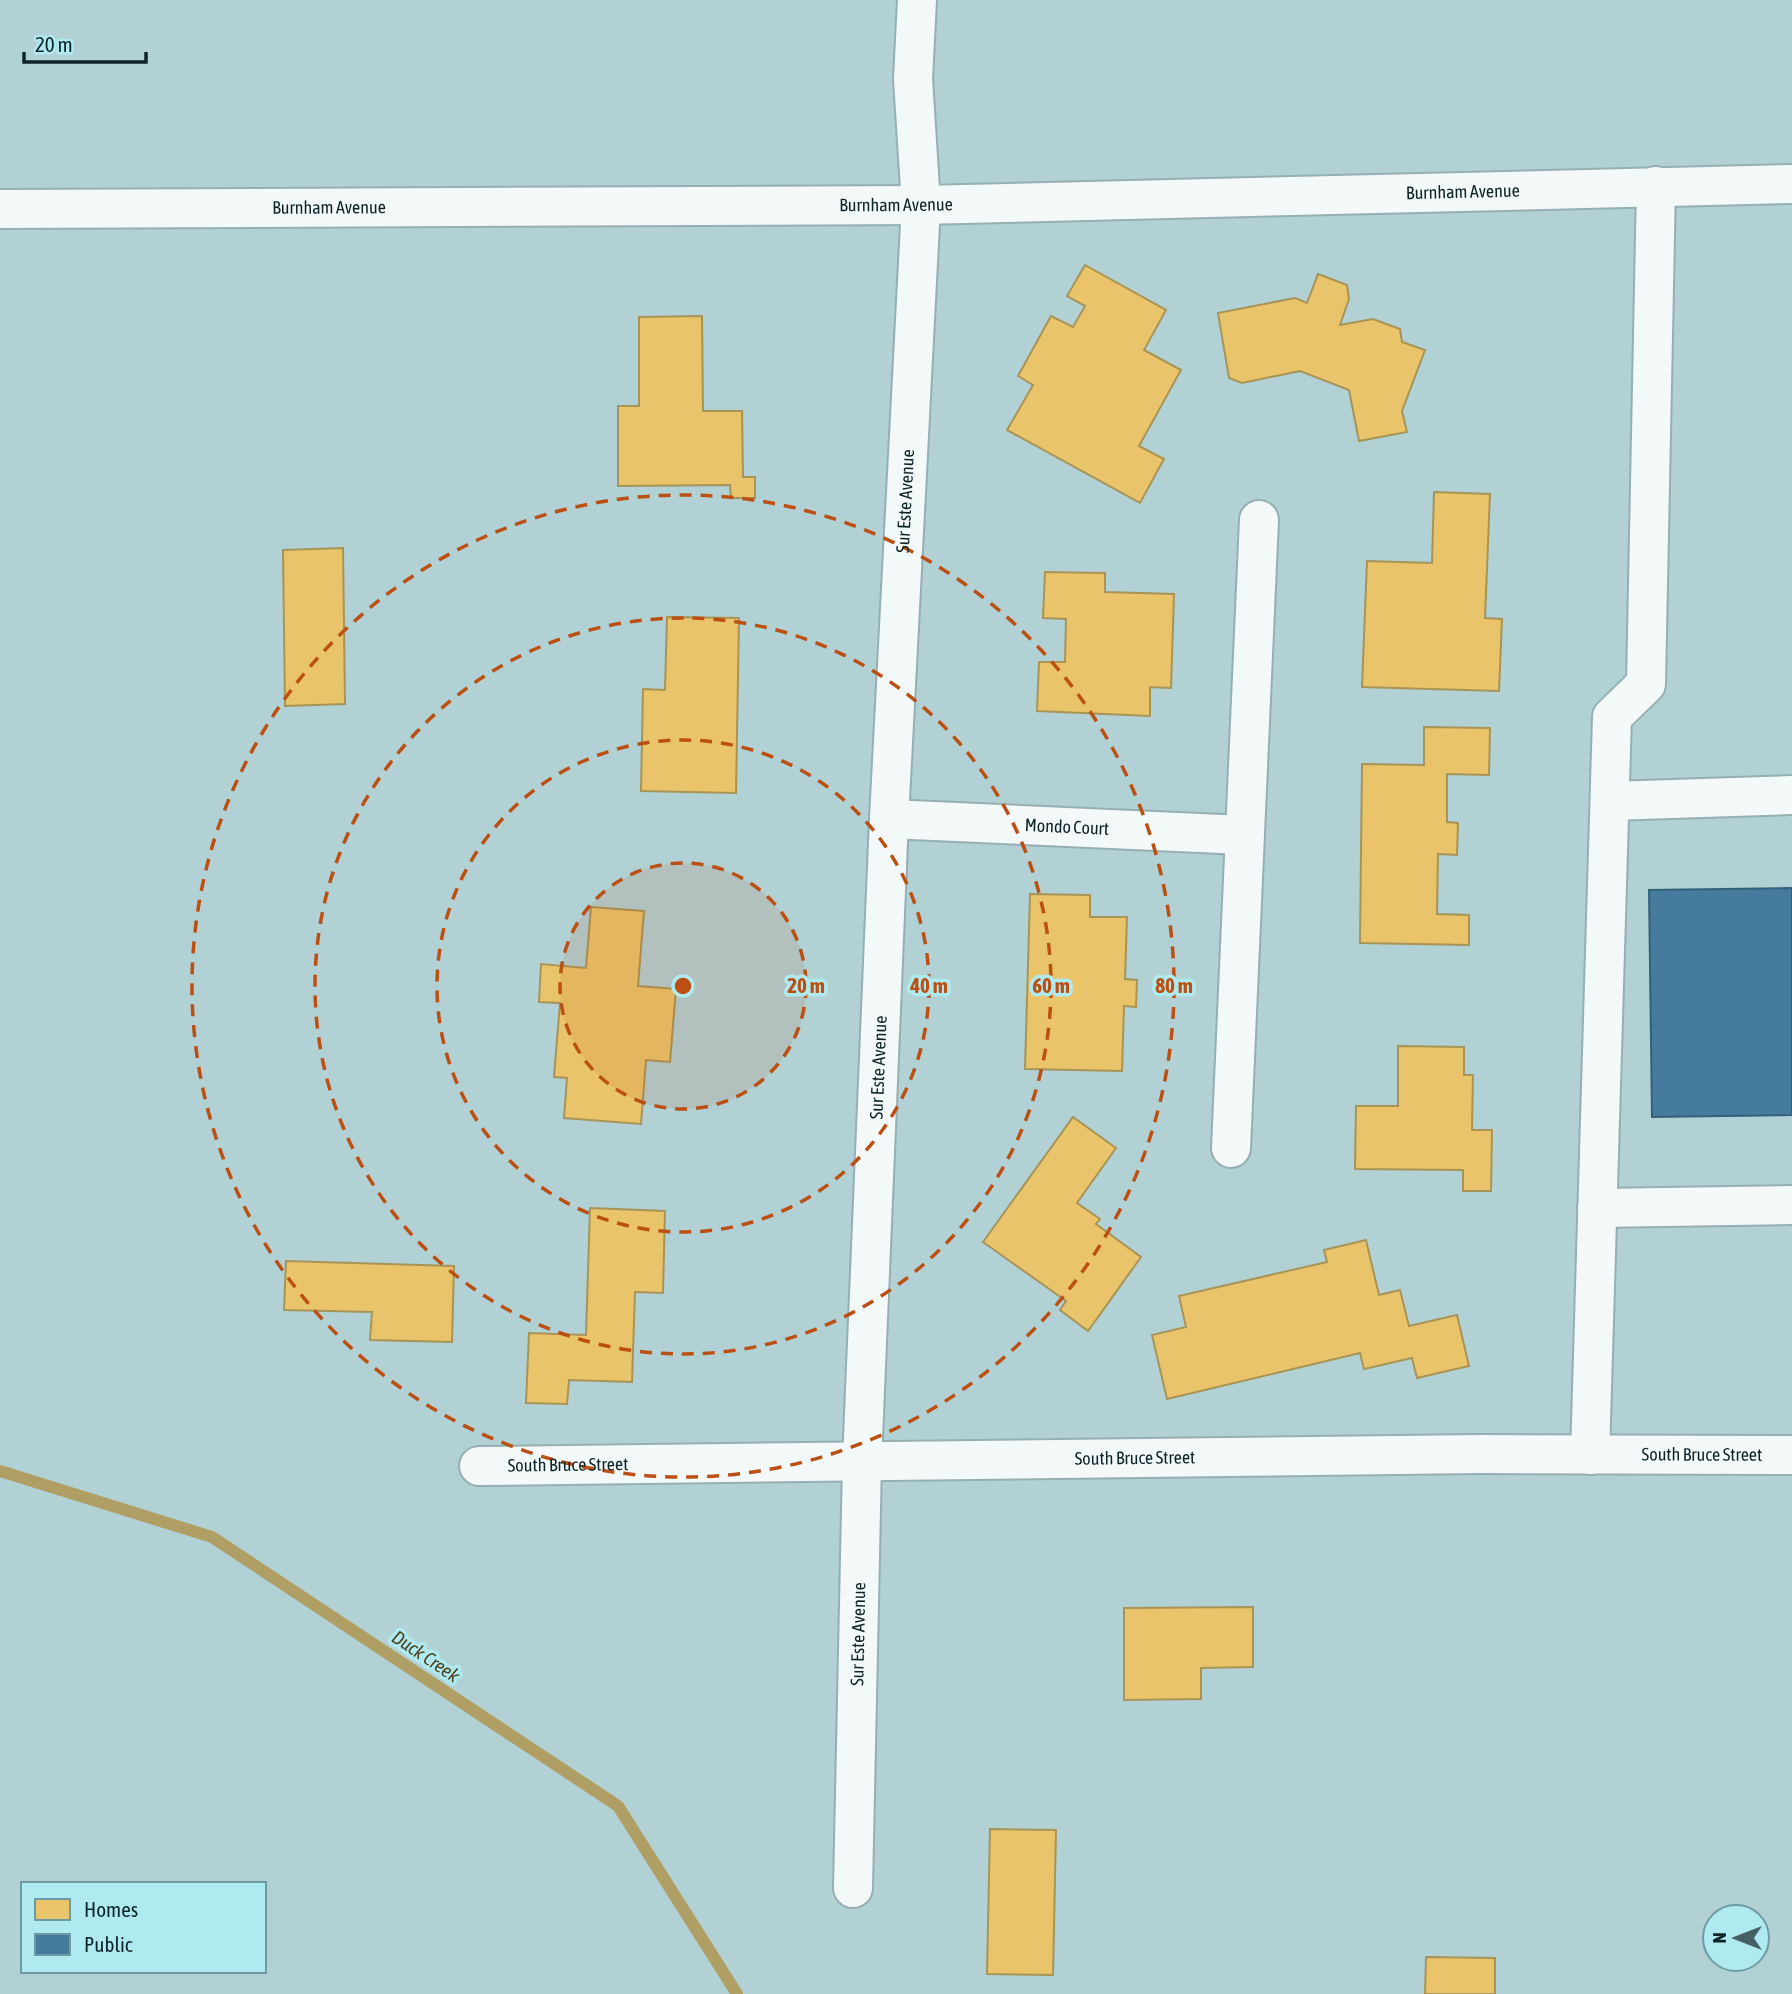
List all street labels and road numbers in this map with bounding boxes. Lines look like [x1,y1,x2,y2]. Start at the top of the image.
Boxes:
street label: Burnham Avenue [1406,180,1520,203]
street label: Burnham Avenue [839,193,953,215]
street label: Burnham Avenue [272,196,386,218]
street label: Sur Este Avenue [892,449,918,553]
street label: Mondo Court [1024,814,1109,839]
street label: Sur Este Avenue [865,1015,891,1120]
street label: South Bruce Street [1642,1444,1762,1465]
street label: South Bruce Street [1075,1446,1195,1469]
street label: South Bruce Street [508,1453,628,1476]
street label: Sur Este Avenue [846,1582,869,1686]

